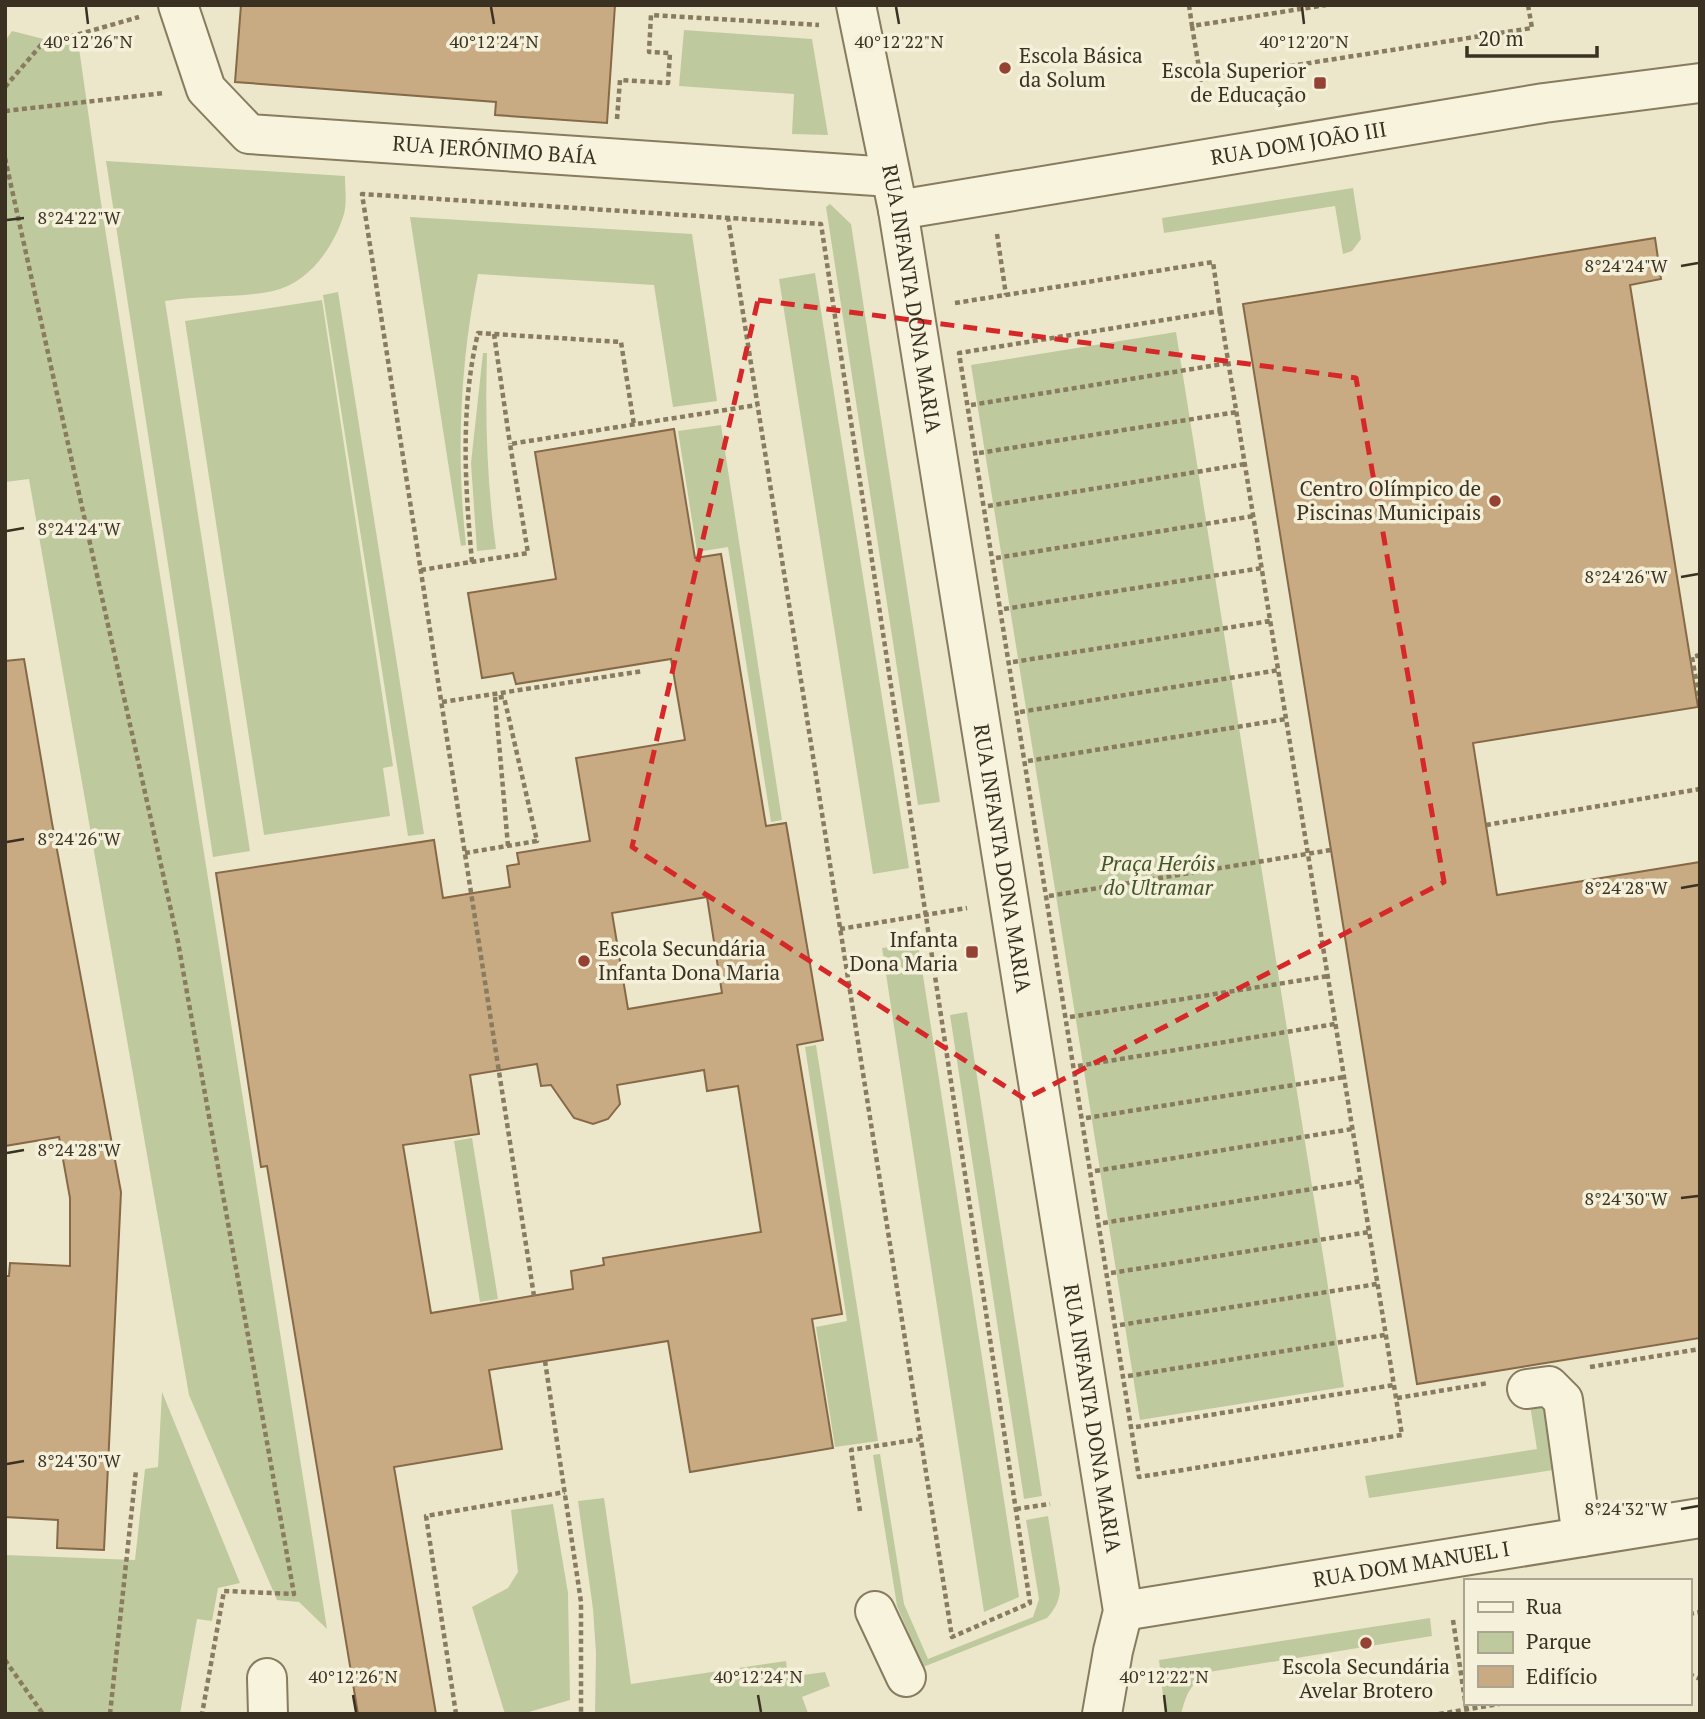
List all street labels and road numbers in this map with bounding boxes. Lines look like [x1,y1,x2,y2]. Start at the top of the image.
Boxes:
street label: RUA DOM JOÃO III [1208,114,1388,171]
street label: RUA JERÓNIMO BAÍA [392,129,599,170]
street label: RUA INFANTA DONA MARIA [876,162,949,436]
street label: RUA INFANTA DONA MARIA [968,722,1039,995]
street label: RUA INFANTA DONA MARIA [1058,1282,1129,1555]
street label: RUA DOM MANUEL I [1311,1534,1511,1593]

